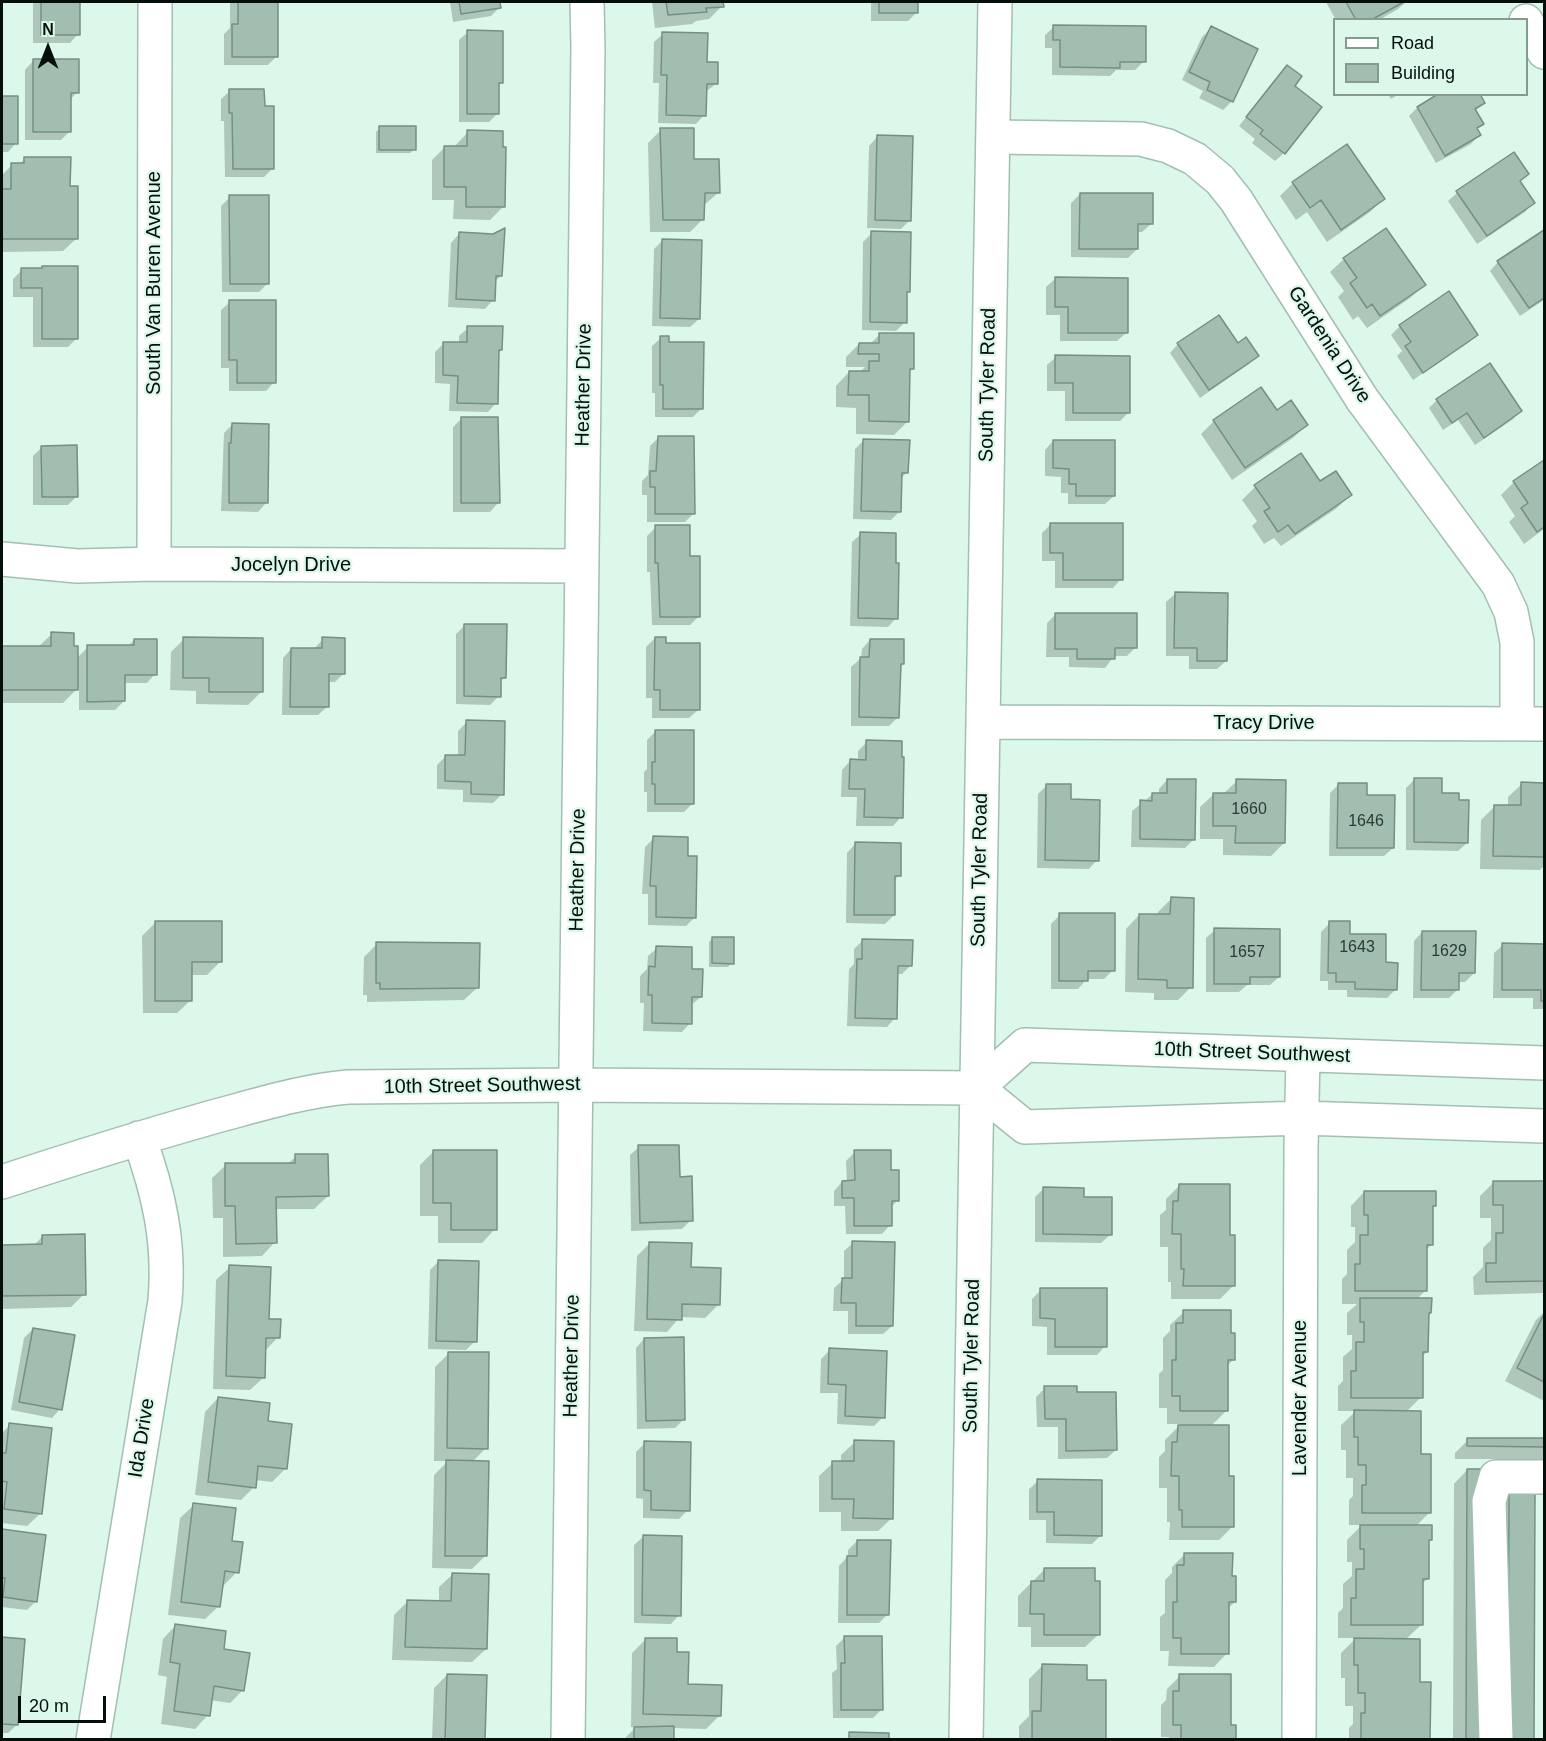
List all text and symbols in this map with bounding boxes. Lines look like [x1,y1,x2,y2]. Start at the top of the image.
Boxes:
north arrow [18,18,78,78]
legend [1333,18,1528,96]
text: N [42,21,54,38]
text: Road [1391,33,1434,53]
text: Building [1391,63,1455,83]
street label: South Van Buren Avenue [142,171,166,395]
street label: Gardenia Drive [1282,282,1376,408]
street label: South Tyler Road [975,308,1001,462]
street label: Heather Drive [571,323,597,447]
street label: Jocelyn Drive [231,553,351,577]
street label: Tracy Drive [1213,711,1315,735]
street label: South Tyler Road [967,793,993,947]
house number: 1660 [1231,800,1267,820]
street label: Heather Drive [565,808,591,932]
house number: 1646 [1348,812,1384,832]
house number: 1643 [1339,938,1375,958]
house number: 1629 [1431,942,1467,962]
house number: 1657 [1229,943,1265,963]
street label: 10th Street Southwest [1153,1038,1351,1068]
street label: 10th Street Southwest [383,1072,581,1100]
street label: South Tyler Road [959,1279,985,1433]
street label: Heather Drive [559,1294,585,1418]
street label: Lavender Avenue [1288,1320,1312,1476]
street label: Ida Drive [124,1397,160,1479]
scale bar [21,1684,110,1722]
text: 20 m [29,1696,69,1716]

